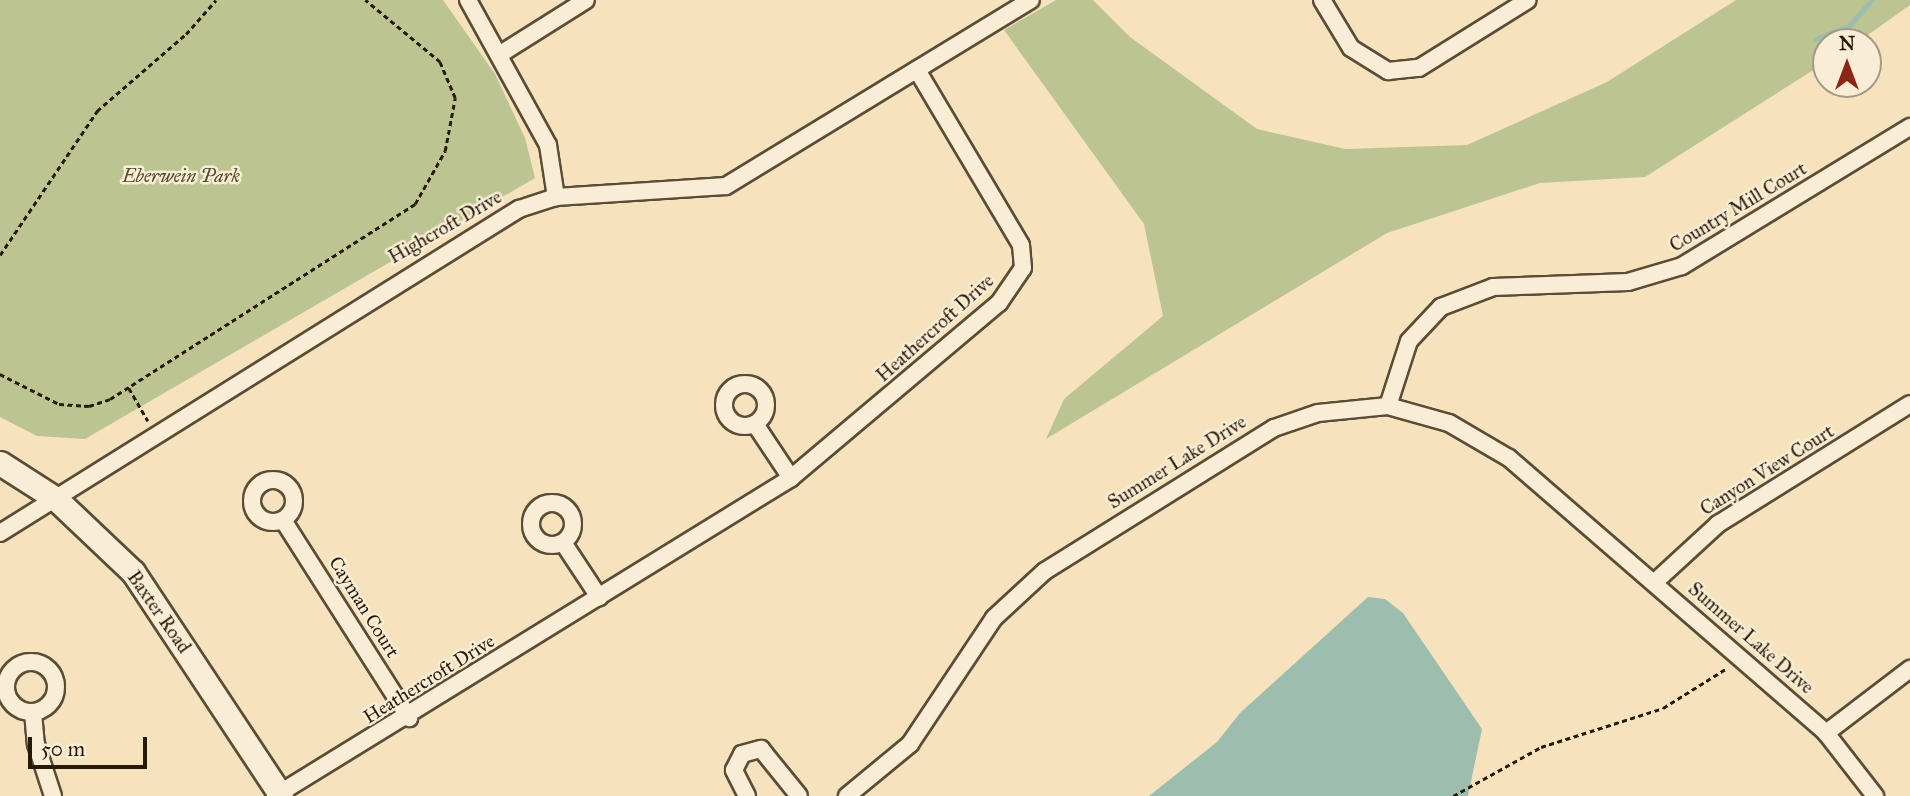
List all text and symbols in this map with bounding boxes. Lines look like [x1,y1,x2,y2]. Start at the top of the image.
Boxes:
north arrow [1812,28,1882,98]
text: N [1839,32,1855,55]
street label: Country Mill Court [1665,157,1811,257]
park label: Eberwein Park [122,165,240,187]
street label: Highcroft Drive [384,185,506,269]
street label: Heathercroft Drive [872,269,998,387]
street label: Summer Lake Drive [1104,410,1250,514]
street label: Canyon View Court [1696,420,1838,520]
street label: Cayman Court [324,552,404,662]
street label: Baxter Road [122,566,196,658]
street label: Summer Lake Drive [1684,577,1818,699]
street label: Heathercroft Drive [359,630,499,728]
scale bar [32,722,150,766]
text: 50 m [41,736,85,762]

